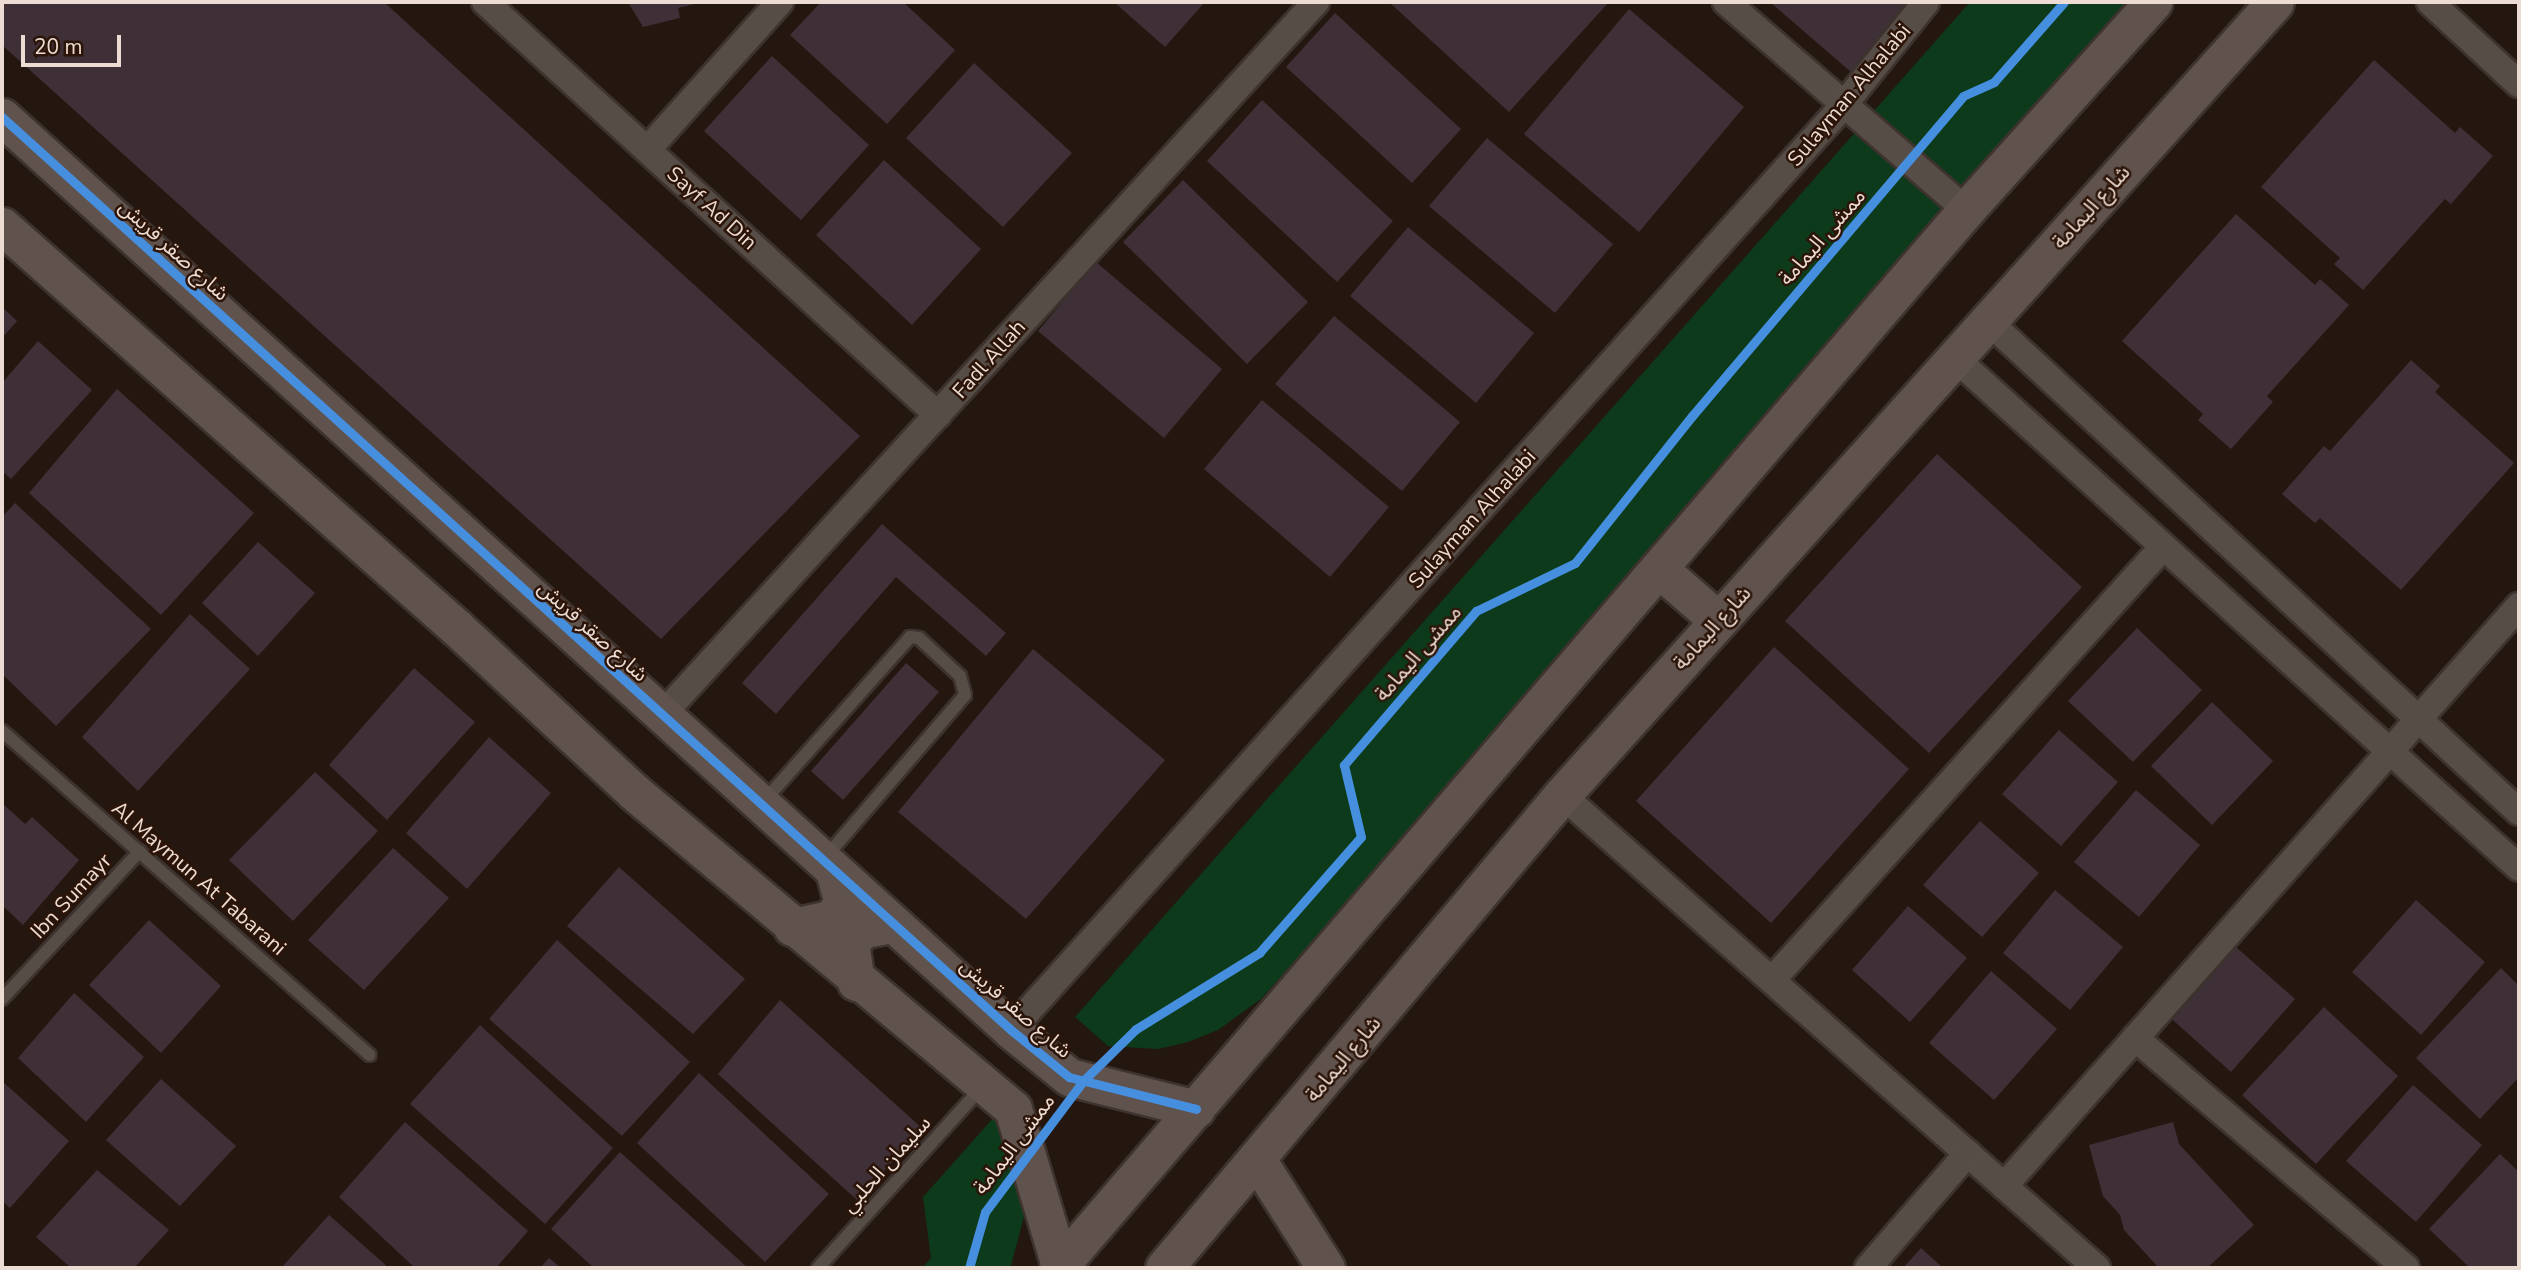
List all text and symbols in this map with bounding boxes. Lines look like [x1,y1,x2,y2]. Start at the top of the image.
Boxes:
street label: Sulayman Alhalabi [1782,19,1916,171]
scale bar [24,21,124,65]
text: 20 m [34,33,83,61]
street label: شارع اليمامة [2047,160,2135,254]
street label: Sayf Ad Din [662,161,762,255]
street label: ممشى اليمامة [1773,184,1871,290]
street label: شارع صقر قريش [114,194,234,306]
street label: Fadl Allah [947,315,1031,403]
street label: Sulayman Alhalabi [1403,444,1541,594]
street label: شارع صقر قريش [533,575,653,687]
street label: شارع اليمامة [1668,581,1756,675]
street label: ممشى اليمامة [1369,600,1467,706]
street label: Al Maymun At Tabarani [107,796,291,960]
street label: Ibn Sumayr [25,848,117,944]
street label: شارع صقر قريش [955,953,1077,1063]
street label: شارع اليمامة [1300,1011,1386,1107]
street label: ممشى اليمامة [968,1089,1060,1199]
street label: سليمان الحلبي [836,1110,936,1218]

